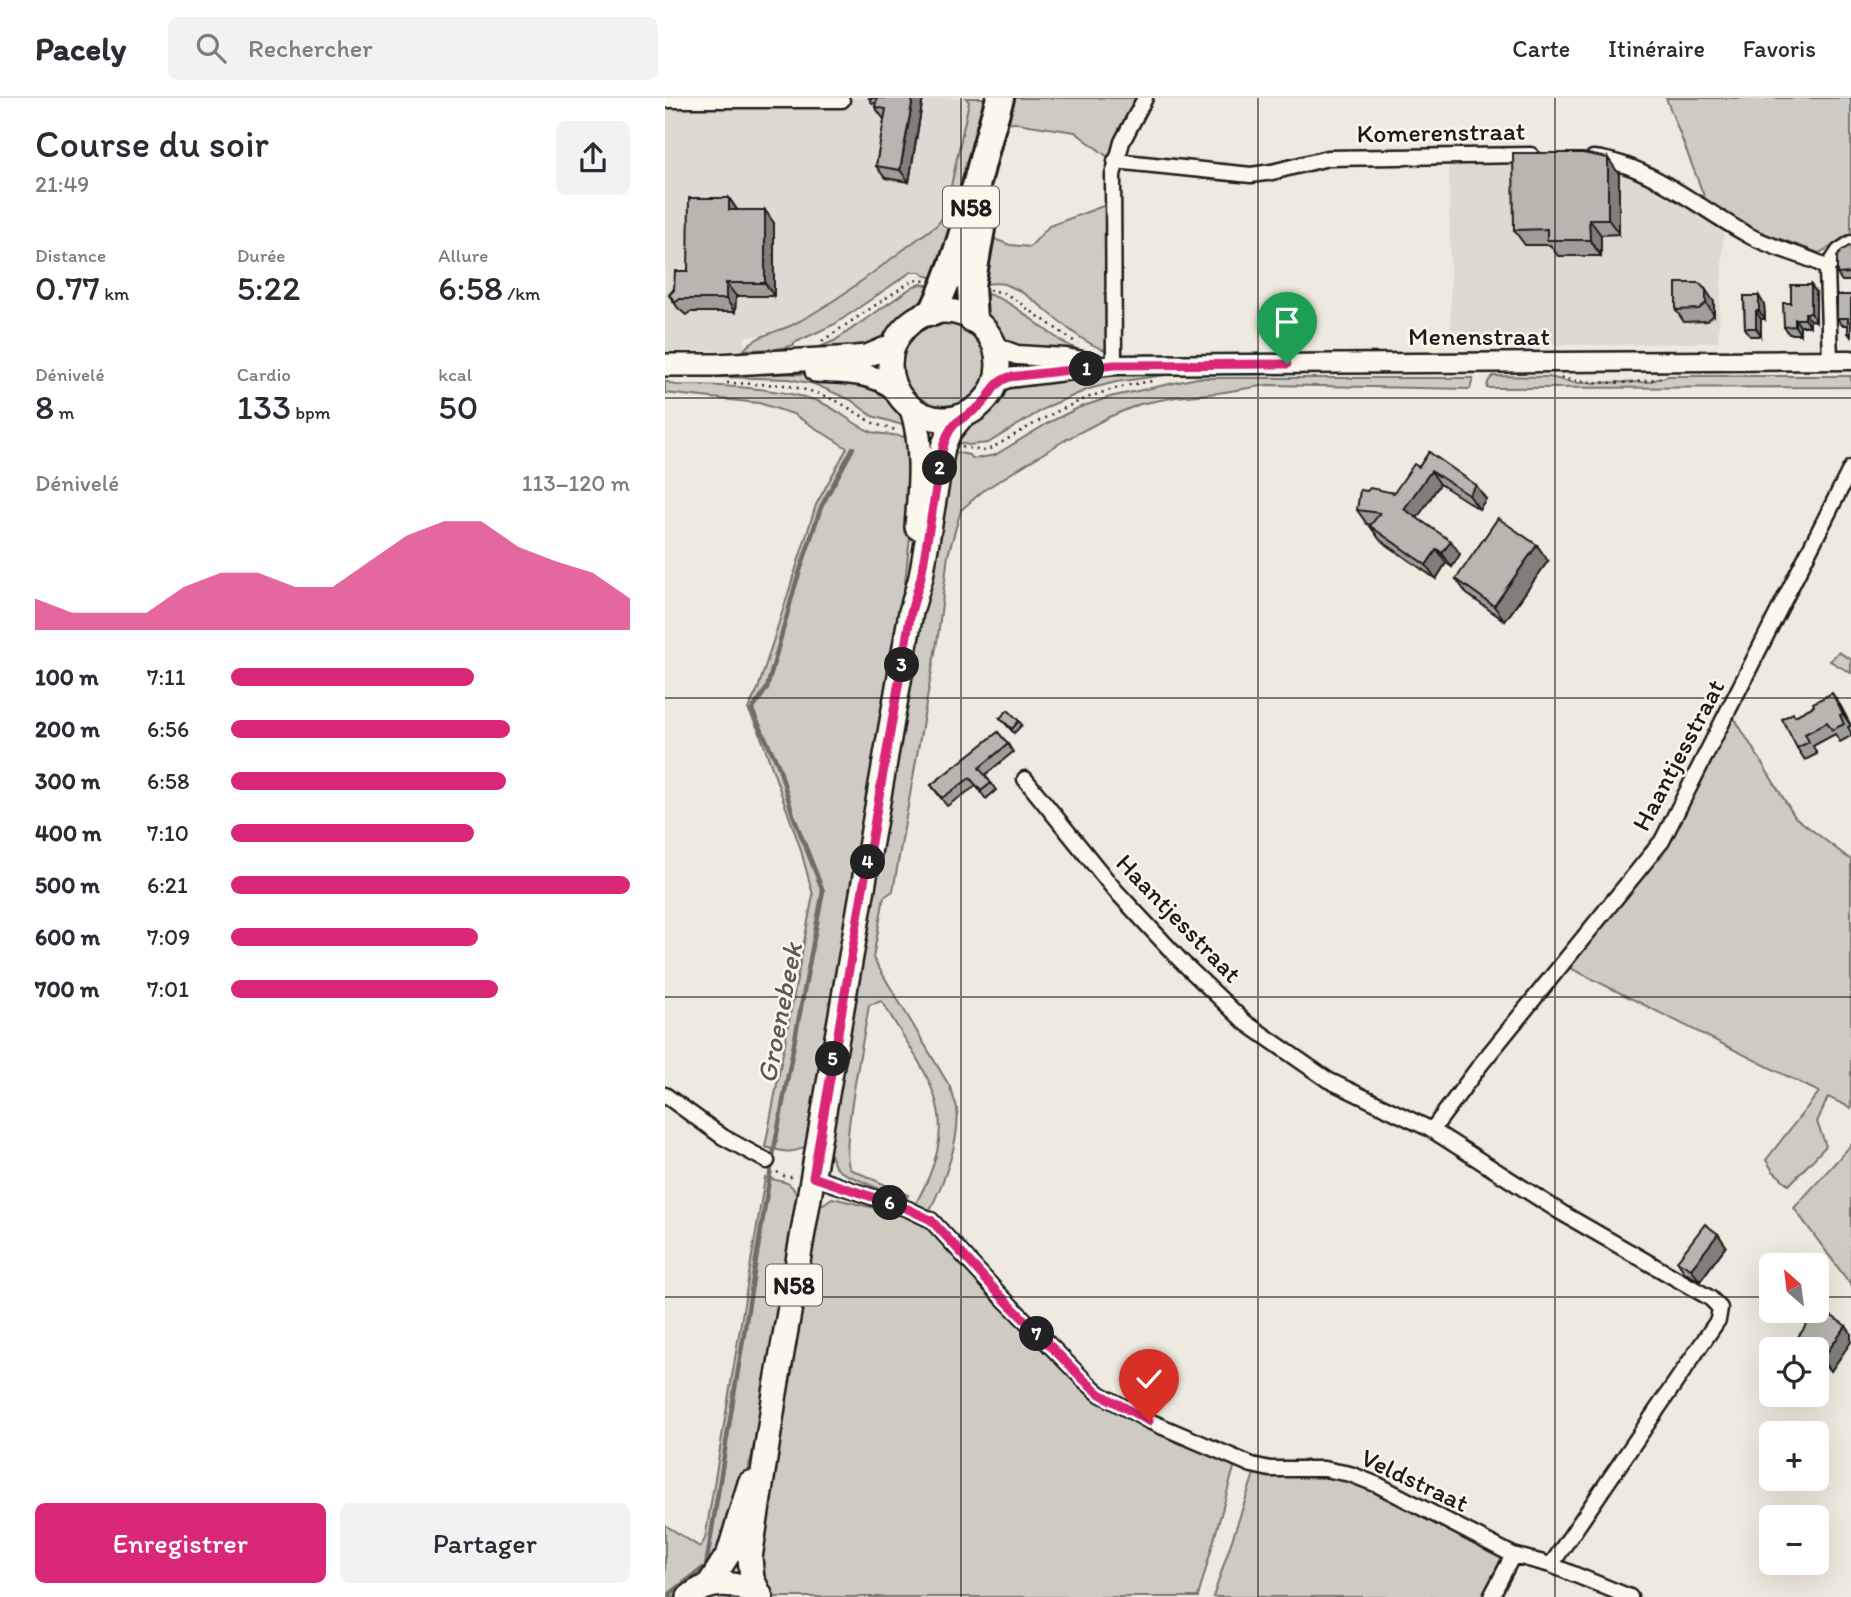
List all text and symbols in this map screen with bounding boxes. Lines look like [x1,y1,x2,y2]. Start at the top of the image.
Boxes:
search box [168,17,658,80]
text: Pacely [35,29,126,68]
icon: search [192,29,230,67]
text: Rechercher [248,32,373,64]
text: Carte [1512,34,1570,63]
text: Itinéraire [1608,34,1705,63]
text: Favoris [1743,34,1816,63]
street label: Komerenstraat [1356,115,1526,149]
text: Course du soir [35,121,269,167]
button: share [556,121,630,195]
text: 21:49 [35,170,89,198]
road number: N58 [943,186,999,228]
text: Distance [35,244,106,267]
text: Durée [237,244,285,267]
text: Allure [438,244,488,267]
text: 0.77 [35,267,100,309]
text: 5:22 [237,267,300,309]
text: 6:58 [438,267,503,309]
text: km [100,282,129,305]
text: /km [503,282,540,305]
pin [1257,292,1317,364]
icon: arrive [1268,303,1306,341]
street label: Menenstraat [1408,320,1550,352]
pin: 1 [1069,352,1105,386]
text: 1 [1082,357,1091,380]
text: Dénivelé [35,363,105,386]
text: Cardio [237,363,291,386]
text: kcal [438,363,472,386]
text: 8 [35,386,54,428]
text: 133 [237,386,291,428]
text: 50 [438,386,478,428]
text: m [54,401,74,424]
text: bpm [291,401,331,424]
pin: 2 [923,450,957,486]
text: 2 [935,456,945,479]
text: Dénivelé [35,469,119,497]
text: 113–120 m [522,469,630,497]
pin: 3 [884,648,919,682]
text: 3 [896,653,907,676]
text: 100 m [35,663,99,691]
text: 7:11 [147,663,185,691]
street label: Haantjesstraat [1625,674,1731,836]
text: 200 m [35,715,100,743]
text: 6:56 [147,715,189,743]
text: 300 m [35,767,100,795]
text: 6:58 [147,767,189,795]
text: 400 m [35,819,102,847]
text: 7:10 [147,819,189,847]
pin: 4 [851,844,885,880]
street label: Haantjesstraat [1109,847,1249,989]
text: 4 [862,850,873,873]
text: 500 m [35,871,100,899]
text: 6:21 [147,871,188,899]
text: 600 m [35,923,100,951]
text: 7:09 [147,923,190,951]
water label: Groenebeek [749,938,810,1086]
text: 700 m [35,975,99,1003]
text: 7:01 [147,975,189,1003]
pin: 5 [815,1042,851,1076]
text: 5 [828,1047,837,1070]
pin: 6 [873,1186,908,1220]
text: 6 [884,1191,895,1214]
north arrow [1759,1253,1829,1323]
map controls [1759,1253,1829,1575]
road number: N58 [766,1265,822,1306]
pin: 7 [1019,1316,1055,1352]
text: 7 [1032,1322,1041,1345]
button: locate [1759,1337,1829,1407]
pin [1119,1349,1179,1421]
icon: check [1130,1360,1168,1398]
button: + [1759,1421,1829,1491]
street label: Veldstraat [1356,1441,1474,1519]
button: Enregistrer [35,1503,326,1583]
button: Partager [340,1503,630,1583]
button: − [1759,1505,1829,1575]

